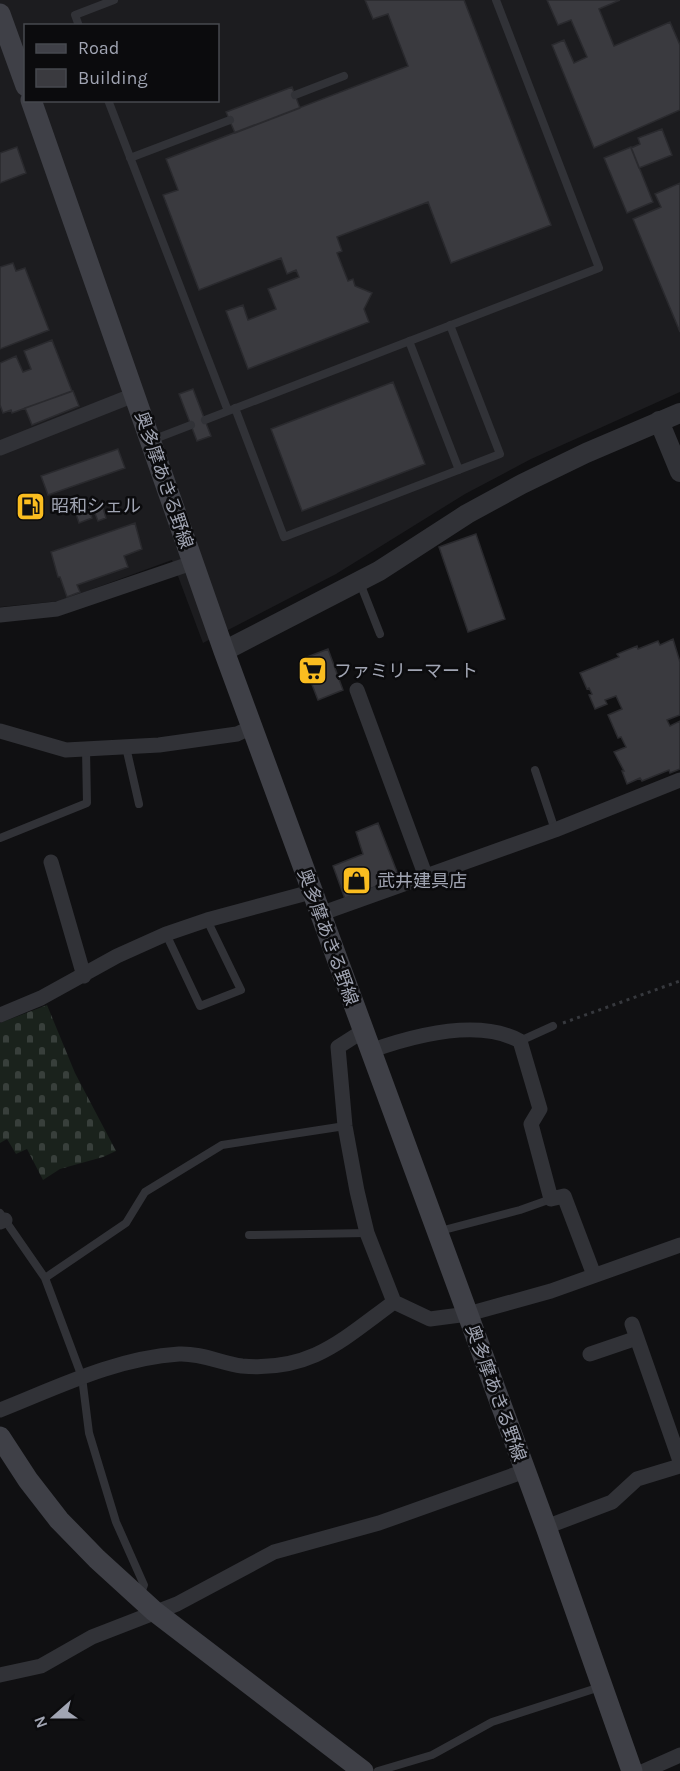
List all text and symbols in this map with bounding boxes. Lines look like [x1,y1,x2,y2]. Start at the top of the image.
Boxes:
legend [24,24,219,102]
text: Road [78,37,119,59]
text: Building [78,67,148,89]
street label: 奥多摩あきる野線 [130,409,198,551]
fuel station icon: 昭和シェル [14,490,46,522]
place label: 昭和シェル [51,495,141,517]
supermarket icon: ファミリーマート [297,655,329,687]
place label: ファミリーマート [334,660,478,682]
shop icon: 武井建具店 [340,865,372,897]
street label: 奥多摩あきる野線 [293,866,363,1008]
place label: 武井建具店 [377,870,467,892]
street label: 奥多摩あきる野線 [461,1322,531,1464]
north arrow [24,1687,84,1747]
text: N [30,1713,51,1731]

